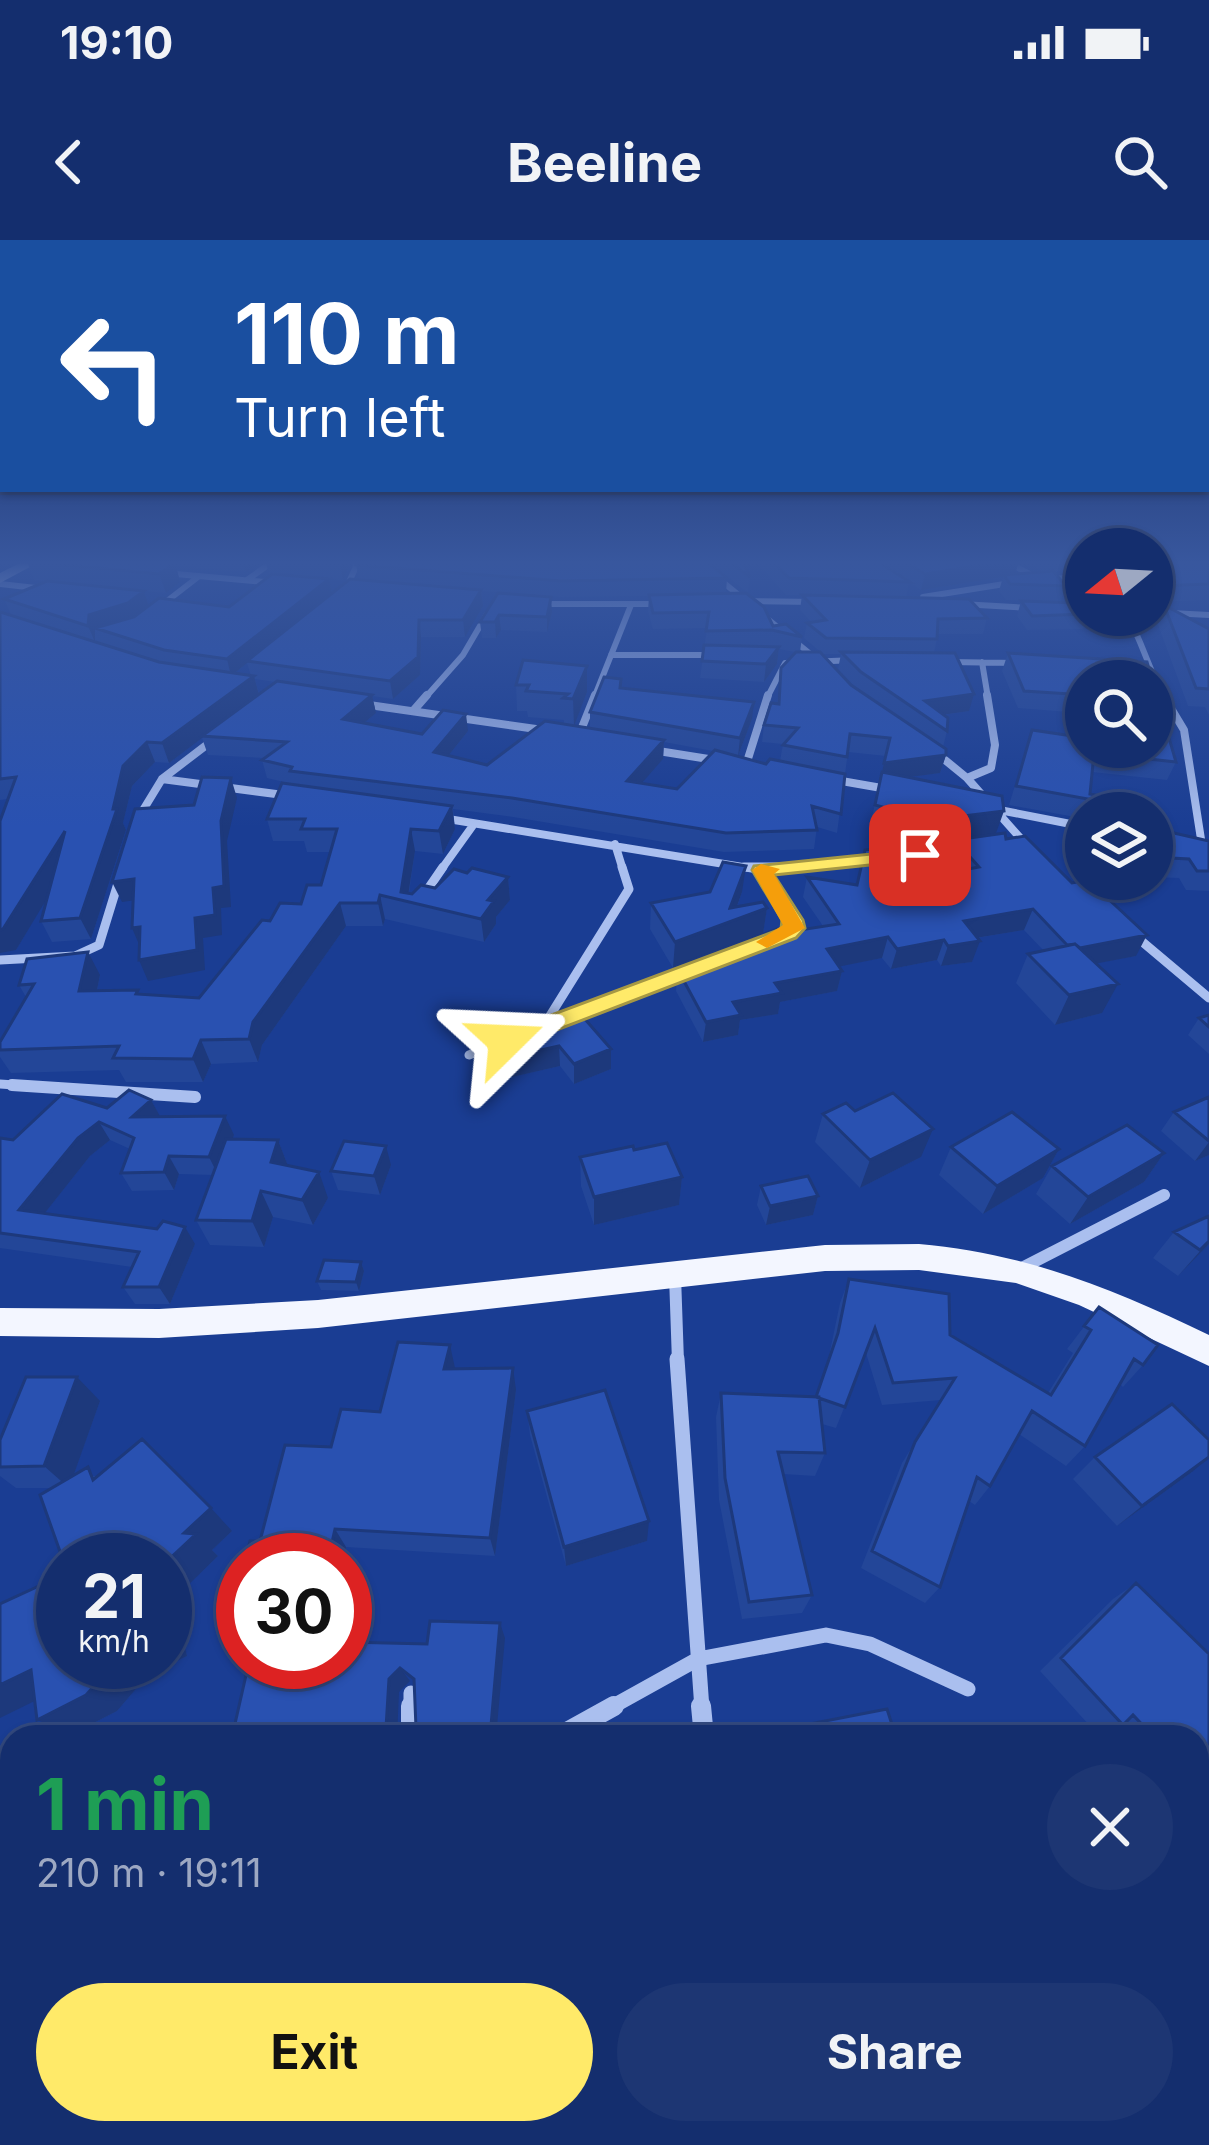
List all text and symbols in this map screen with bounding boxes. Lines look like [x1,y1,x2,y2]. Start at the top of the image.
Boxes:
text: 19:10 [60,15,173,70]
icon: back [36,129,102,195]
icon: search [1107,129,1173,195]
text: Beeline [507,130,702,195]
text: 110 m [234,283,460,384]
icon: left [36,288,192,444]
text: Turn left [234,385,445,450]
north arrow [1065,528,1173,636]
map controls [1065,528,1173,900]
button: search [1065,660,1173,768]
button: layers [1065,792,1173,900]
pin [869,804,971,906]
icon: arrive [887,822,953,888]
position arrow [443,978,569,1104]
speed limit sign: 30 [216,1533,372,1689]
text: 21 [82,1560,146,1632]
text: km/h [78,1623,150,1659]
text: 1 min [36,1760,214,1847]
button: close [1047,1764,1173,1890]
text: 210 m · 19:11 [36,1849,262,1896]
button: Exit [36,1983,593,2121]
button: Share [617,1983,1173,2121]

